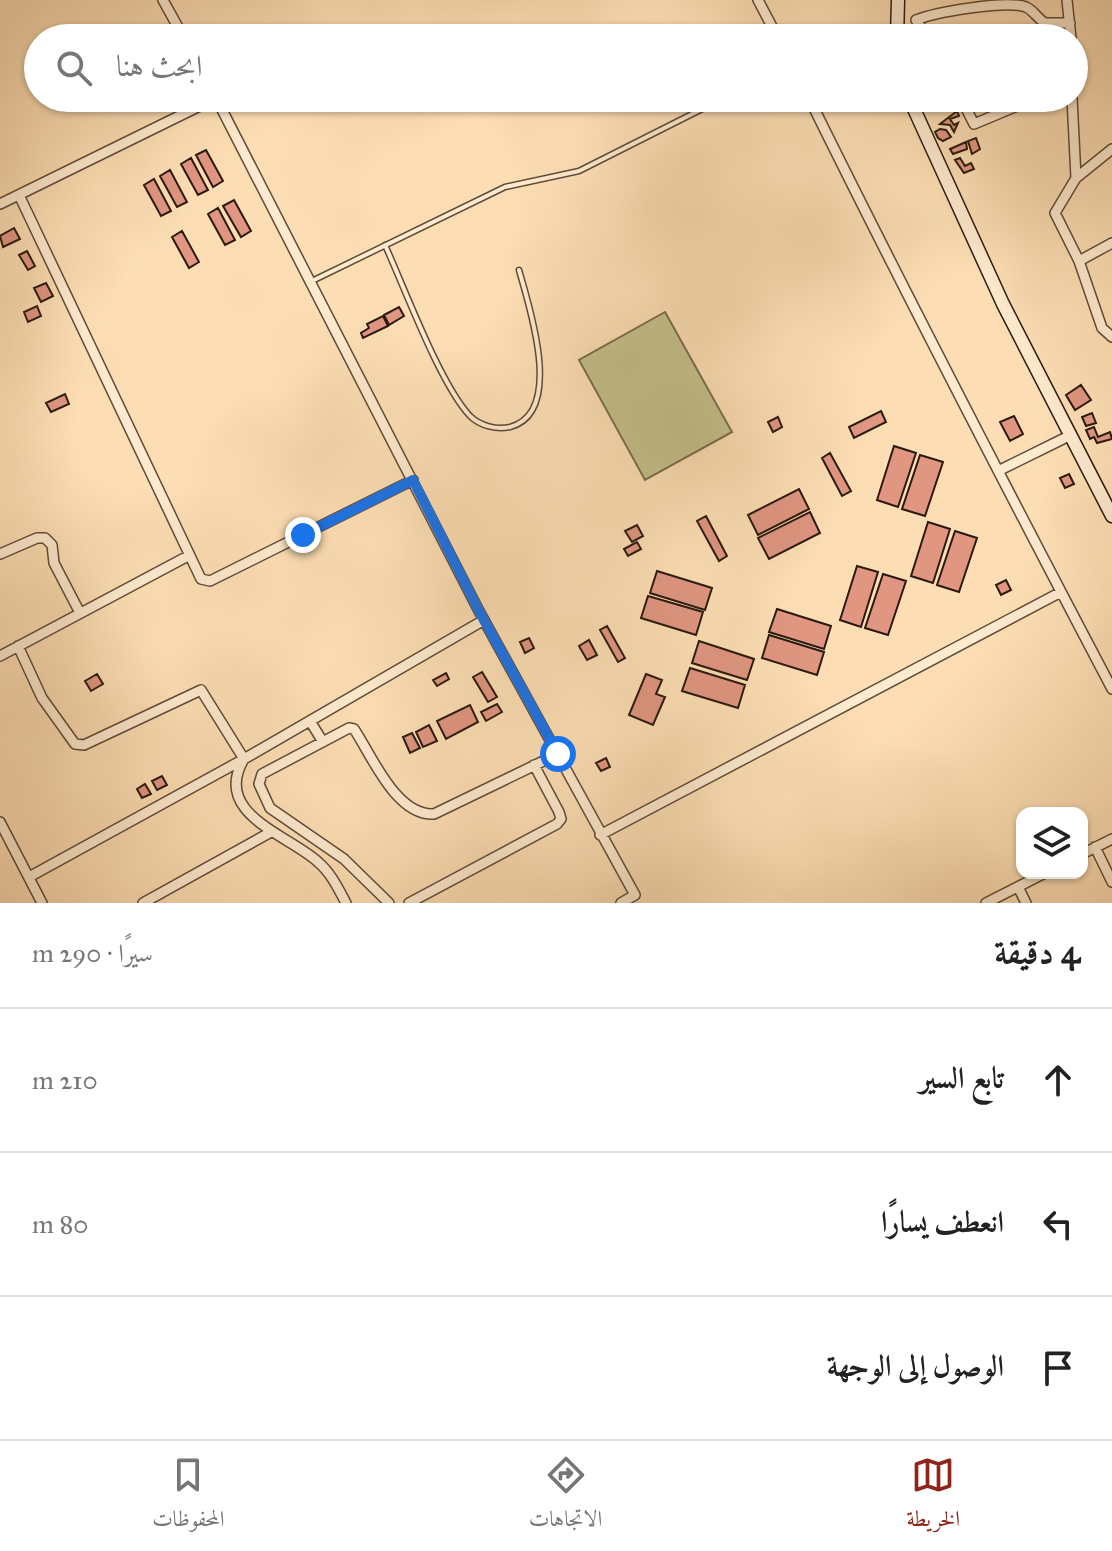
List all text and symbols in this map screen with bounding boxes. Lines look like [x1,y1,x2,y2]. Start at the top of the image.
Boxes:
search box [24,24,1088,112]
icon: search [52,46,96,90]
text: ابحث هنا [116,48,202,84]
route end [285,517,321,553]
route start [540,736,576,772]
map controls [1016,807,1088,879]
button: layers [1016,807,1088,879]
text: 4 دقيقة [994,931,1080,972]
text: سيرًا · 290 m [32,937,153,969]
icon: ahead [1036,1058,1080,1102]
text: تابع السير [919,1060,1004,1096]
text: 210 m [32,1064,98,1096]
icon: left [1036,1202,1080,1246]
text: انعطف يسارًا [881,1204,1004,1240]
text: 80 m [32,1208,88,1240]
icon: arrive [1036,1346,1080,1390]
text: الوصول إلى الوجهة [827,1348,1004,1384]
tab: المحفوظات [152,1453,225,1540]
tab: الاتجاهات [529,1453,602,1540]
tab: الخريطة [906,1453,960,1540]

